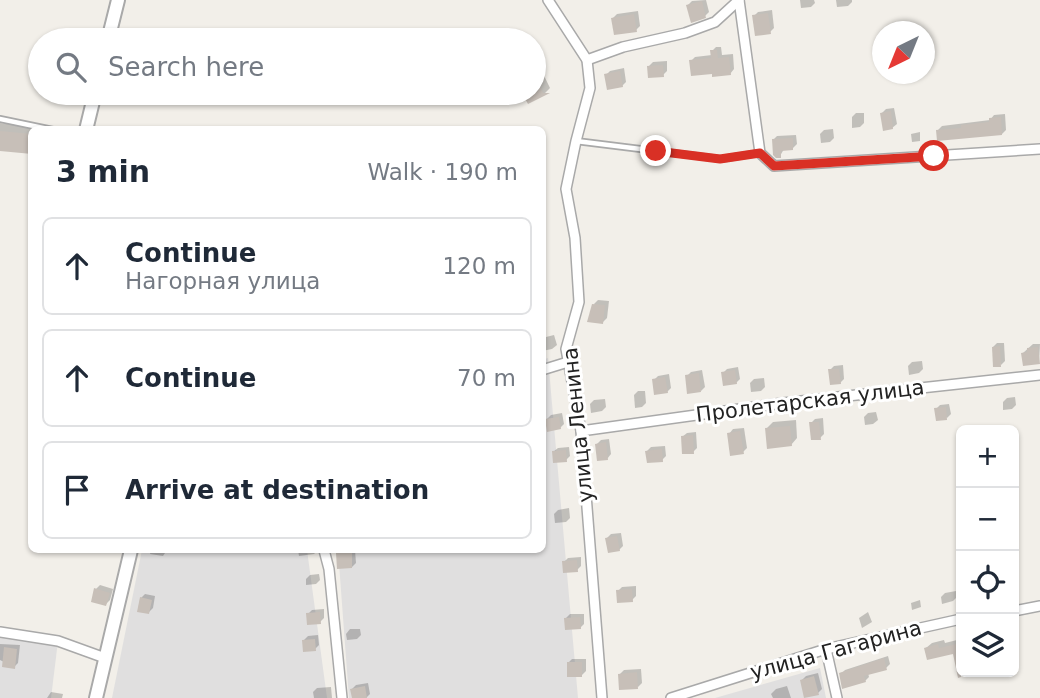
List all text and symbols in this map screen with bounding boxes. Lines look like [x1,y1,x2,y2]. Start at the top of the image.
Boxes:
north arrow [872,21,935,84]
search box [28,28,546,105]
icon: search [52,48,90,86]
text: Search here [108,52,264,82]
route end [640,135,671,166]
route start [918,140,949,171]
text: 3 min [56,154,150,189]
text: Walk · 190 m [367,159,518,185]
text: Continue [125,238,256,268]
icon: ahead [58,247,96,285]
text: 120 m [442,253,516,279]
text: Нагорная улица [125,268,320,294]
street label: улица Ленина [558,346,598,504]
icon: ahead [58,359,96,397]
text: Continue [125,363,256,393]
text: 70 m [457,365,516,391]
street label: Пролетарская улица [694,375,926,427]
map controls [956,425,1019,677]
button: + [956,425,1019,488]
icon: arrive [58,471,96,509]
text: Arrive at destination [125,475,429,505]
button: − [956,488,1019,551]
button: locate [956,551,1019,614]
button: layers [956,614,1019,677]
street label: улица Гагарина [748,616,924,684]

